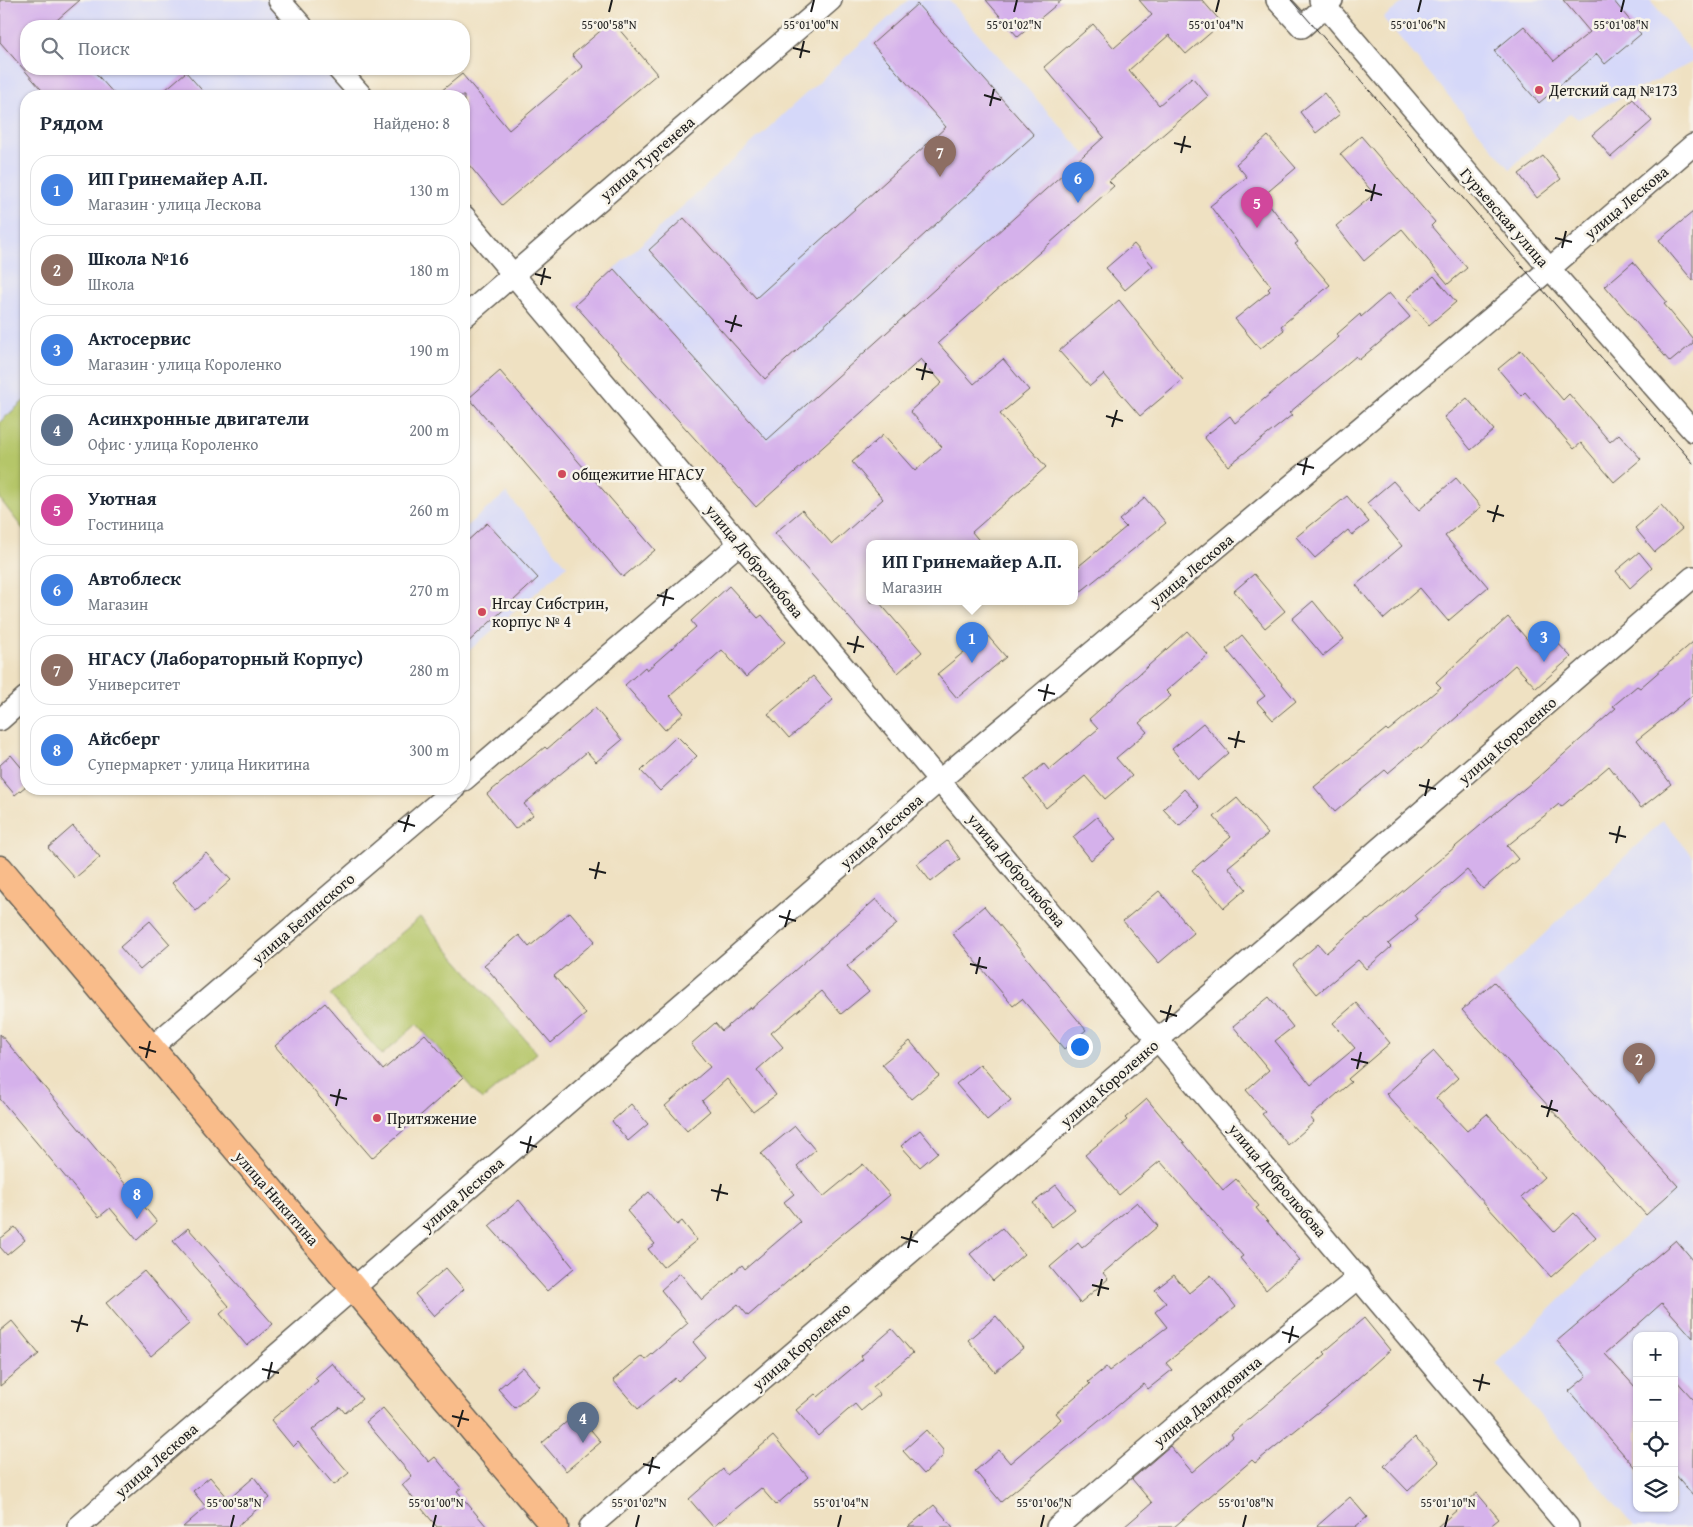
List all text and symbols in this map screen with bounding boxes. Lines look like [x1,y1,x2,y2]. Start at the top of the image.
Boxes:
text: 55°00'58"N [581,16,637,33]
text: 55°01'00"N [783,16,839,33]
text: 55°01'02"N [986,16,1042,33]
text: 55°01'04"N [1188,16,1244,33]
text: 55°01'06"N [1390,16,1446,33]
text: 55°01'08"N [1593,16,1649,33]
search box [20,20,470,75]
icon: search [38,34,66,62]
text: Поиск [78,34,130,62]
place label: Детский сад №173 [1548,78,1678,102]
marker: Детский сад №173 [1533,84,1545,96]
text: Рядом [40,107,103,138]
street label: улица Тургенева [593,110,700,207]
text: Найдено: 8 [373,111,450,135]
pin: 7 [924,136,956,177]
street label: улица Лескова [1578,159,1674,245]
pin: 6 [1062,162,1094,203]
street label: Гурьевская улица [1455,162,1555,272]
text: ИП Гринемайер А.П. [88,164,268,192]
text: 1 [53,178,61,202]
text: 130 m [409,178,449,202]
pin: 5 [1241,187,1273,228]
text: Магазин · улица Лескова [88,192,261,216]
text: Школа №16 [88,244,189,272]
text: 2 [53,258,61,282]
text: 180 m [409,258,449,282]
text: Школа [88,272,134,296]
text: Актосервис [88,324,191,352]
text: 3 [53,338,61,362]
text: 190 m [409,338,449,362]
text: Магазин · улица Короленко [88,352,282,376]
text: Асинхронные двигатели [88,404,309,432]
text: 4 [53,418,61,442]
text: 200 m [409,418,449,442]
text: Офис · улица Короленко [88,432,258,456]
place label: общежитие НГАСУ [572,462,705,486]
marker: общежитие НГАСУ [556,468,568,480]
text: Уютная [88,484,157,512]
text: 5 [53,498,61,522]
text: 260 m [409,498,449,522]
street label: улица Добролюбова [699,498,810,623]
text: Гостиница [88,512,164,536]
street label: улица Лескова [1143,527,1239,613]
popup [866,540,1078,605]
text: ИП Гринемайер А.П. [882,547,1062,575]
text: Автоблеск [88,564,181,592]
text: Магазин [882,575,942,599]
text: 6 [53,578,61,602]
text: 270 m [409,578,449,602]
place label: Нгсау Сибстрин, корпус № 4 [492,591,608,633]
text: Магазин [88,592,148,616]
marker: Нгсау Сибстрин, корпус № 4 [476,606,488,618]
pin: 3 [1528,621,1560,662]
pin: 1 [956,622,988,663]
text: НГАСУ (Лабораторный Корпус) [88,644,363,672]
text: 7 [53,658,61,682]
text: 280 m [409,658,449,682]
text: Университет [88,672,180,696]
street label: улица Короленко [1452,690,1562,790]
text: Айсберг [88,724,160,752]
text: 8 [53,738,61,762]
text: 300 m [409,738,449,762]
text: Супермаркет · улица Никитина [88,752,310,776]
street label: улица Лескова [833,788,928,875]
street label: улица Добролюбова [961,807,1072,932]
street label: улица Белинского [246,866,360,970]
street label: улица Короленко [1054,1033,1164,1133]
your location [1067,1034,1093,1060]
pin: 2 [1623,1043,1655,1084]
place label: Притяжение [387,1106,477,1130]
marker: Притяжение [371,1112,383,1124]
street label: улица Добролюбова [1222,1117,1333,1242]
street label: улица Никитина [228,1145,325,1251]
street label: улица Лескова [414,1151,509,1238]
pin: 8 [121,1178,153,1219]
street label: улица Короленко [746,1296,856,1396]
map controls [1633,1332,1678,1512]
button: + [1633,1332,1678,1377]
street label: улица Далидовича [1147,1350,1267,1453]
button: − [1633,1377,1678,1422]
pin: 4 [567,1402,599,1443]
street label: улица Лескова [108,1417,203,1504]
button: locate [1633,1422,1678,1467]
button: layers [1633,1467,1678,1512]
text: 55°00'58"N [206,1494,262,1511]
text: 55°01'00"N [408,1494,464,1511]
text: 55°01'02"N [611,1494,667,1511]
text: 55°01'04"N [813,1494,869,1511]
text: 55°01'06"N [1016,1494,1072,1511]
text: 55°01'08"N [1218,1494,1274,1511]
text: 55°01'10"N [1420,1494,1476,1511]

